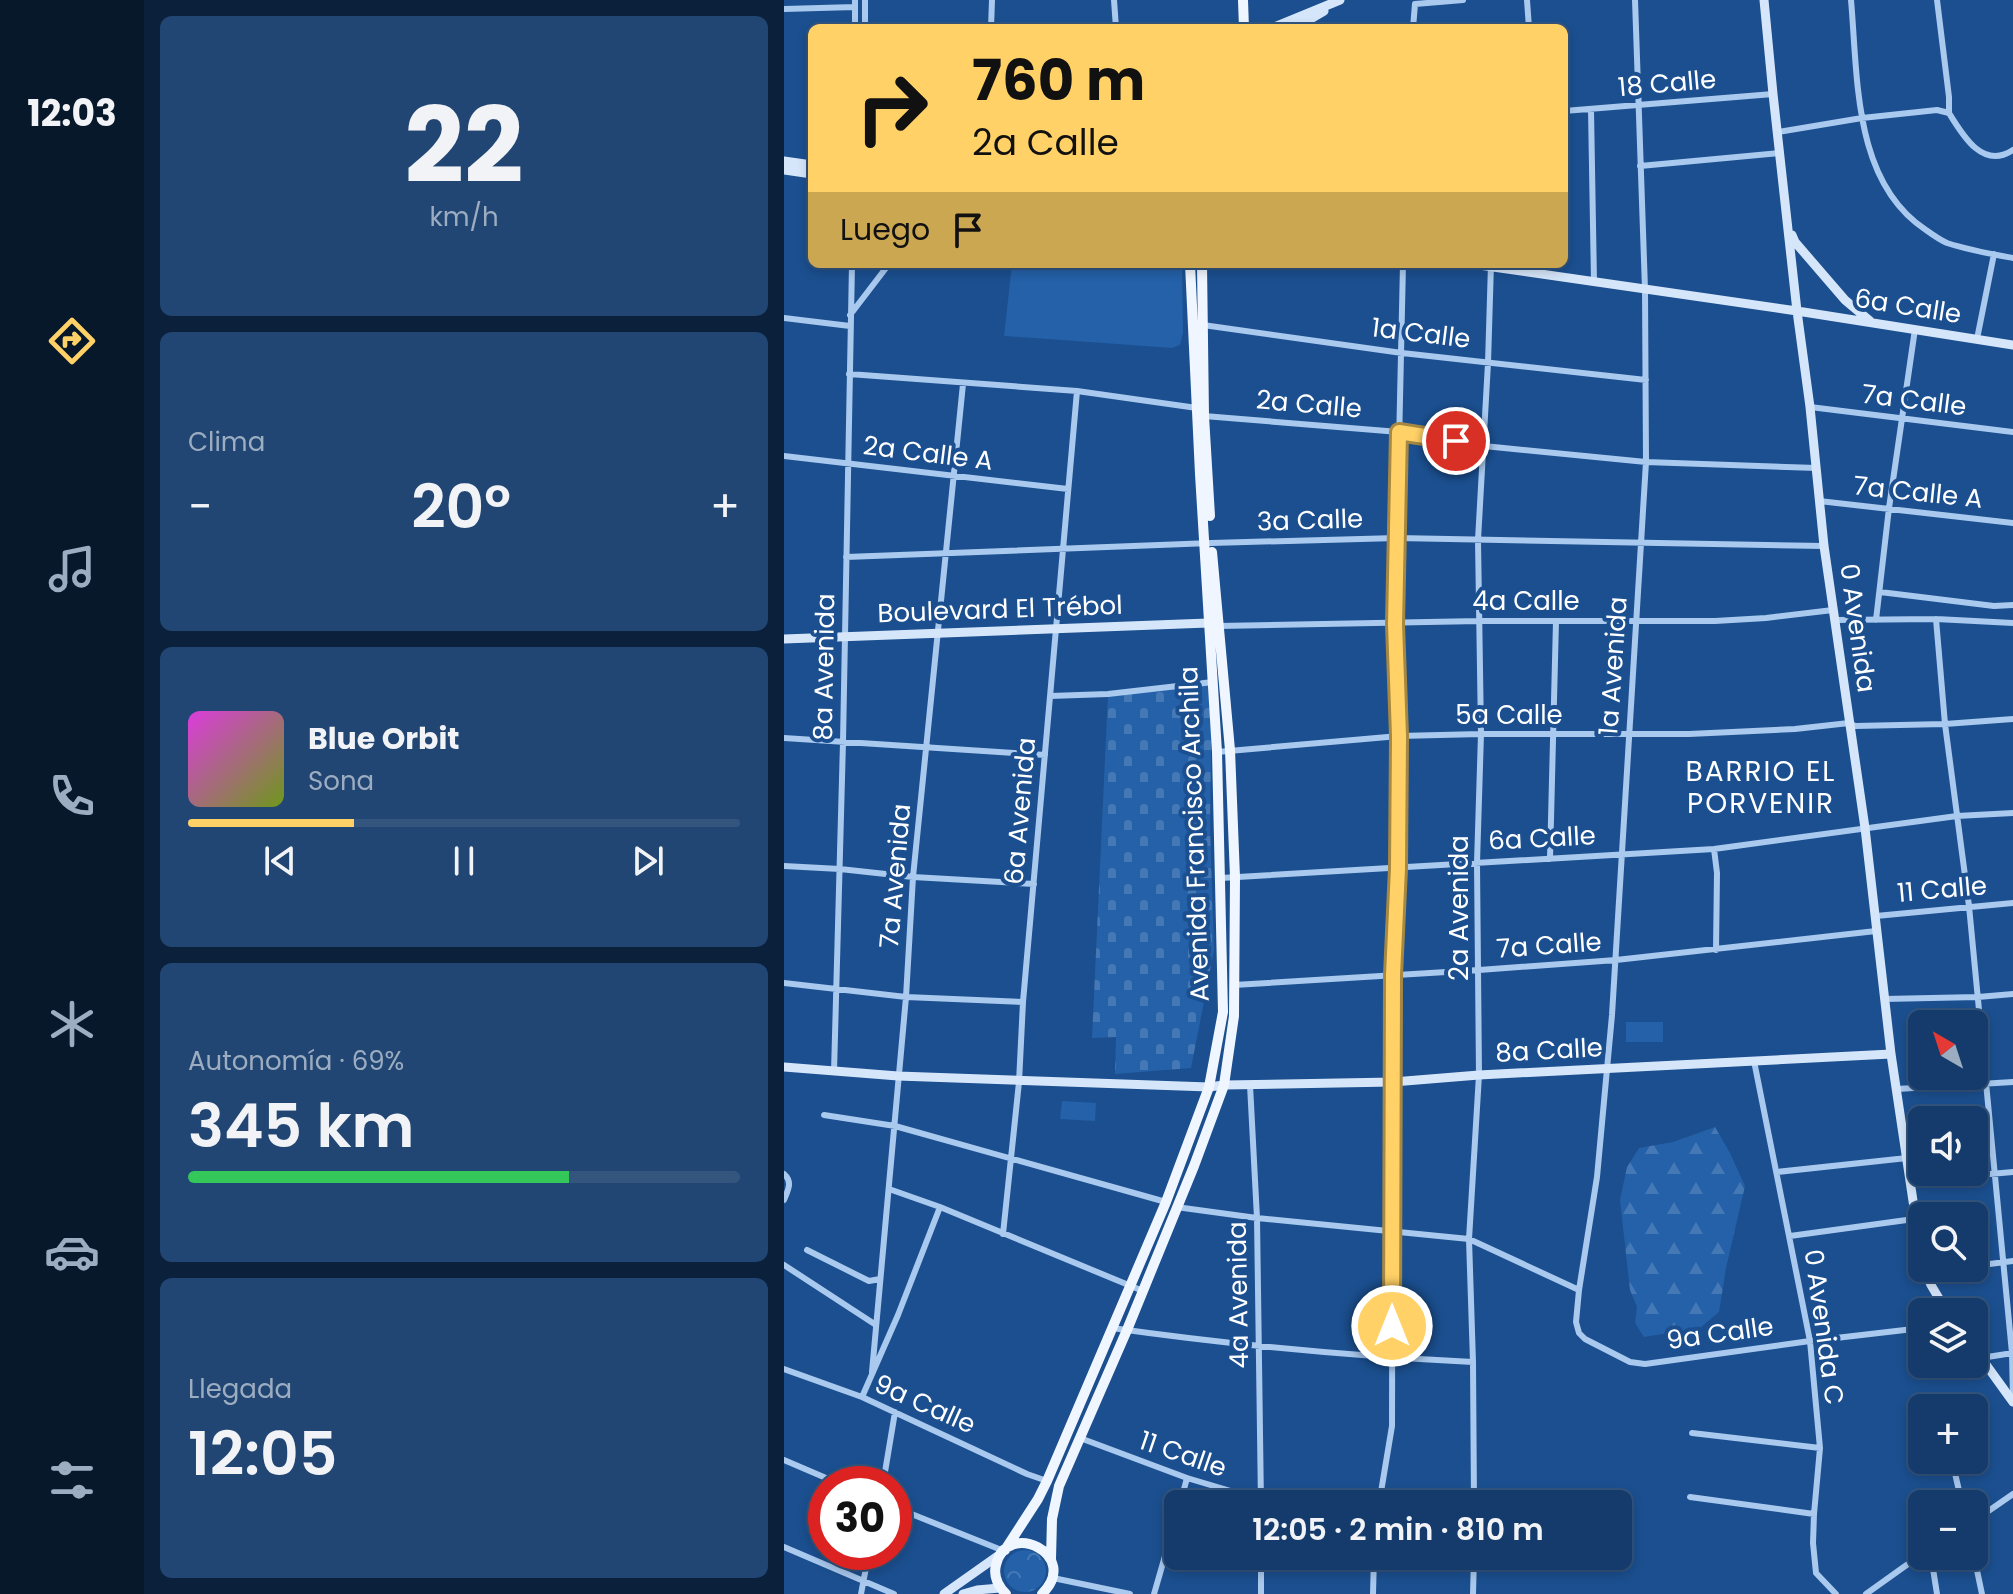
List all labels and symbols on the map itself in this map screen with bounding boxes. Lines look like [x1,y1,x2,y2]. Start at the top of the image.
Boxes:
street label: 18 Calle [1617,61,1717,105]
street label: 6a Calle [1852,280,1964,332]
street label: 1a Calle [1369,309,1473,357]
street label: 7a Calle [1860,376,1968,424]
street label: 2a Calle [1255,381,1363,427]
pin [1422,407,1490,475]
street label: 2a Calle A [861,427,995,479]
street label: 7a Calle A [1852,467,1984,517]
street label: 3a Calle [1256,500,1364,540]
street label: 0 Avenida [1831,561,1885,695]
street label: 4a Calle [1472,583,1580,619]
street label: Boulevard El Trébol [877,587,1123,631]
street label: 8a Avenida [805,593,843,741]
street label: 1a Avenida [1590,595,1636,737]
street label: Avenida Francisco Archila [1170,666,1218,1002]
street label: 5a Calle [1455,697,1563,733]
street label: 6a Avenida [996,736,1044,886]
district label: BARRIO EL PORVENIR [1686,752,1836,823]
street label: 7a Avenida [871,802,919,950]
street label: 6a Calle [1487,817,1597,859]
street label: 2a Avenida [1441,835,1477,981]
street label: 11 Calle [1896,867,1988,911]
street label: 7a Calle [1495,923,1603,967]
north arrow [1908,1010,1988,1090]
street label: 8a Calle [1494,1029,1604,1071]
street label: 4a Avenida [1219,1221,1257,1369]
street label: 0 Avenida C [1795,1247,1853,1407]
position arrow [1350,1284,1434,1368]
street label: 9a Calle [1664,1308,1776,1358]
street label: 9a Calle [869,1366,981,1442]
street label: 11 Calle [1135,1422,1231,1486]
speed limit sign: 30 [808,1466,912,1570]

